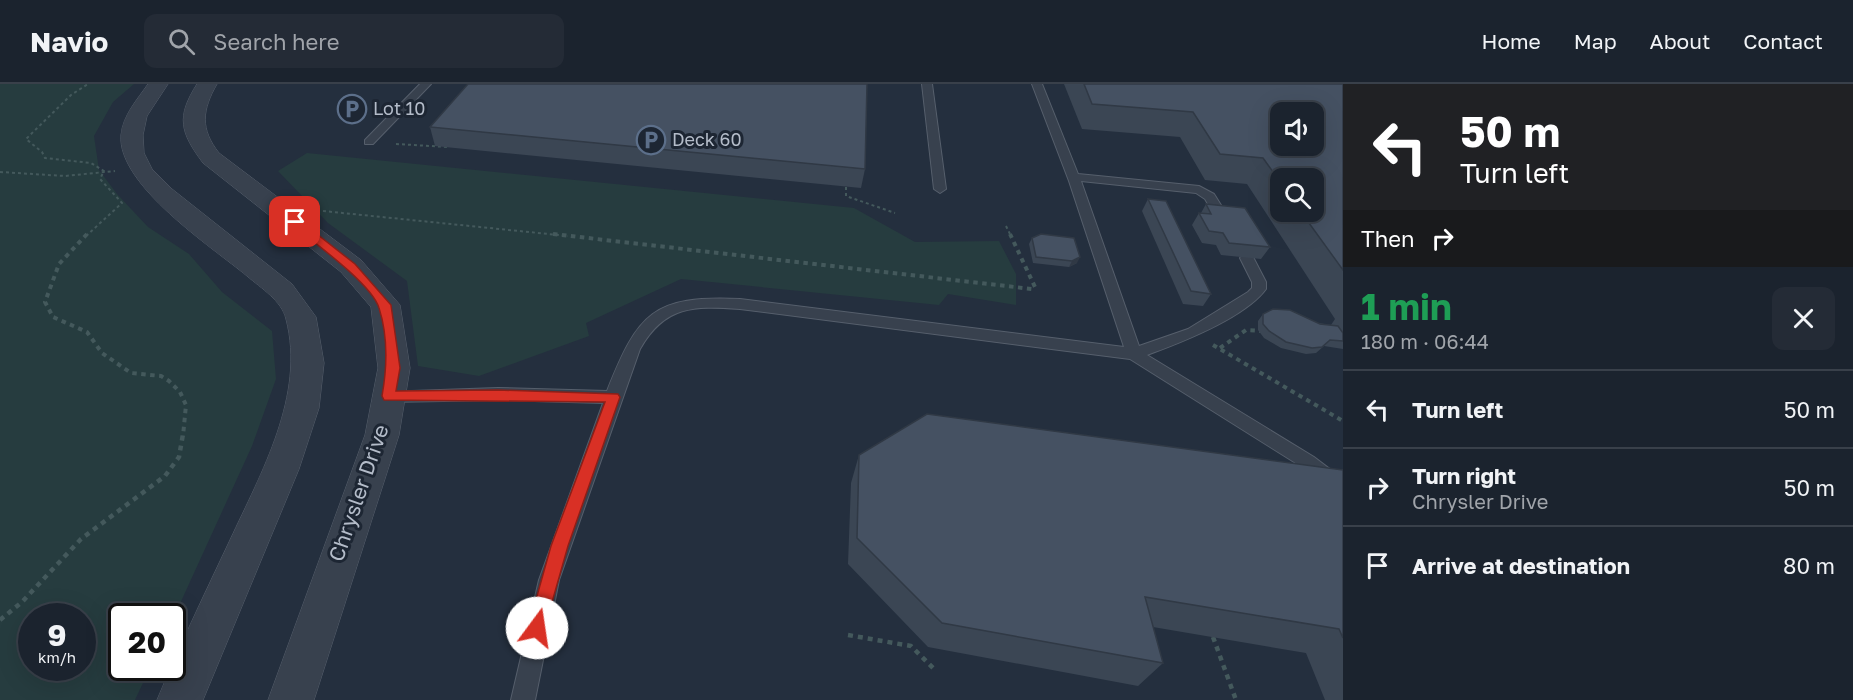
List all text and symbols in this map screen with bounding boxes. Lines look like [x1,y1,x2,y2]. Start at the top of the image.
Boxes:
search box [144,14,564,68]
text: Navio [30,25,108,58]
icon: search [165,25,198,58]
text: Search here [213,28,339,55]
text: Home [1481,28,1541,54]
text: Map [1574,28,1617,54]
text: About [1650,28,1710,54]
text: Contact [1743,28,1823,54]
parking icon: Lot 10 [336,93,368,125]
place label: Lot 10 [373,97,425,119]
map controls [1270,102,1324,222]
button: sound [1270,102,1324,156]
text: 50 m [1460,106,1560,156]
icon: left [1361,108,1439,186]
parking icon: Deck 60 [635,124,667,156]
place label: Deck 60 [672,128,742,150]
text: Turn left [1460,157,1569,189]
button: search [1270,168,1324,222]
pin [269,196,320,247]
icon: arrive [278,205,311,238]
icon: right [1426,222,1459,255]
text: Then [1361,225,1414,252]
text: 1 min [1361,285,1452,328]
button: close [1772,287,1835,350]
text: 180 m · 06:44 [1361,329,1489,353]
icon: left [1361,393,1394,426]
text: Turn left [1412,396,1503,423]
text: 50 m [1784,396,1835,423]
street label: Chrysler Drive [322,421,394,565]
text: Turn right [1412,462,1516,489]
icon: right [1361,471,1394,504]
text: 50 m [1784,474,1835,501]
text: Chrysler Drive [1412,489,1548,513]
icon: arrive [1361,549,1394,582]
text: Arrive at destination [1412,552,1630,579]
text: 80 m [1783,552,1835,579]
position arrow [505,596,569,660]
speed limit sign: 20 [108,603,186,681]
text: 9 [47,617,67,653]
text: km/h [38,648,76,666]

